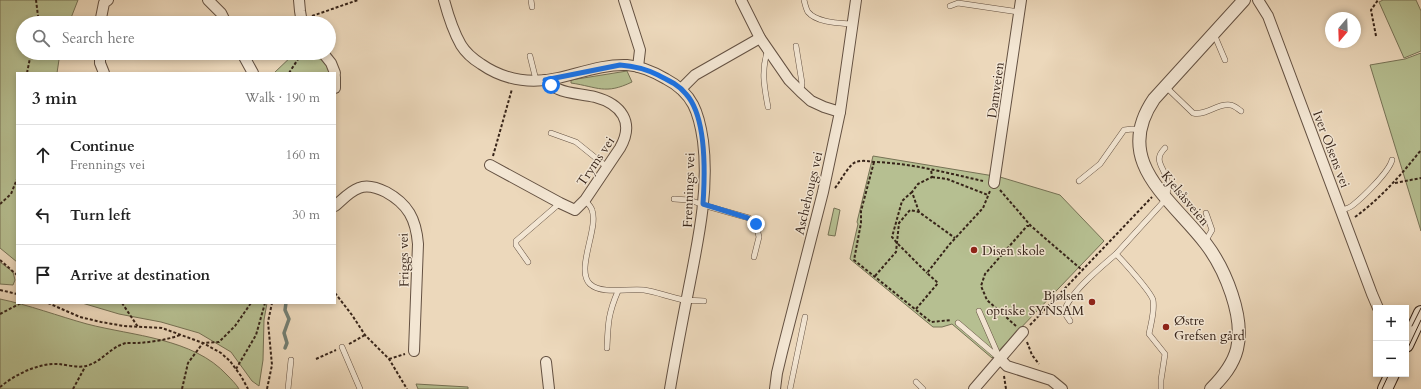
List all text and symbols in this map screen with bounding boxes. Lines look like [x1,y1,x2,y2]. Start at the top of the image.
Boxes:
north arrow [1325,12,1361,48]
search box [16,16,336,60]
icon: search [30,27,52,49]
text: Search here [62,28,135,48]
street label: Damveien [983,60,1009,119]
route start [542,76,560,94]
text: 3 min [32,87,77,110]
text: Walk · 190 m [245,89,320,107]
street label: Iver Olsens vei [1308,108,1354,191]
street label: Tryms vei [573,133,619,190]
text: Continue [70,136,135,156]
icon: ahead [32,144,54,166]
text: 160 m [286,146,320,164]
street label: Aschehougs vei [791,149,827,237]
street label: Frennings vei [679,152,699,228]
text: Frennings vei [70,156,145,174]
street label: Kjelsåsveien [1157,167,1214,230]
icon: left [32,204,54,226]
text: Turn left [70,205,131,225]
text: 30 m [292,206,320,224]
route end [747,215,765,233]
street label: Friggs vei [395,232,413,287]
place label: Disen skole [982,242,1045,260]
marker: Disen skole [969,245,979,255]
icon: arrive [32,264,54,286]
text: Arrive at destination [70,265,210,285]
place label: Bjølsen optiske SYNSAM [986,287,1085,320]
marker: Bjølsen optiske SYNSAM [1087,297,1097,307]
map controls [1373,305,1409,377]
button: + [1373,305,1409,341]
place label: Østre Grefsen gård [1174,312,1245,345]
marker: Østre Grefsen gård [1161,322,1171,332]
button: − [1373,341,1409,377]

